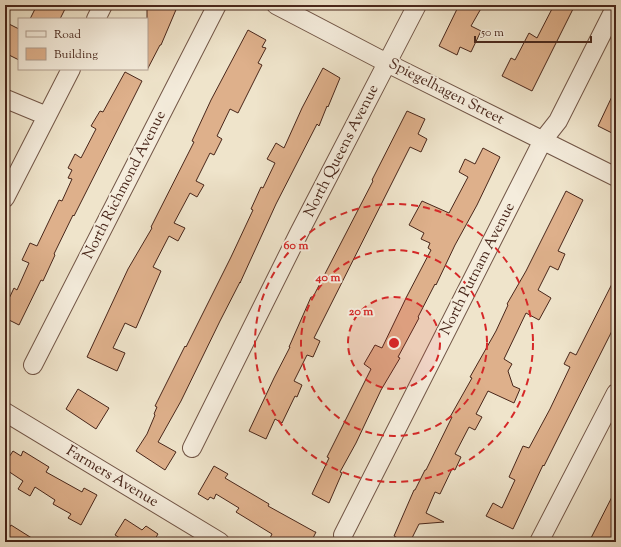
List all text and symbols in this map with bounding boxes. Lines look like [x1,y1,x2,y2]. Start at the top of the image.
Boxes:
legend [18,18,148,70]
scale bar [475,18,591,44]
text: 50 m [480,24,504,42]
text: Road [54,26,81,44]
text: Building [54,46,98,64]
street label: Spiegelhagen Street [385,54,507,130]
street label: North Queens Avenue [300,81,384,221]
street label: North Richmond Avenue [78,107,172,263]
street label: North Putnam Avenue [435,199,521,339]
text: 60 m [284,237,308,255]
text: 40 m [315,269,340,287]
text: 20 m [349,303,373,321]
centre of rings [387,336,401,350]
street label: Farmers Avenue [62,441,162,513]

